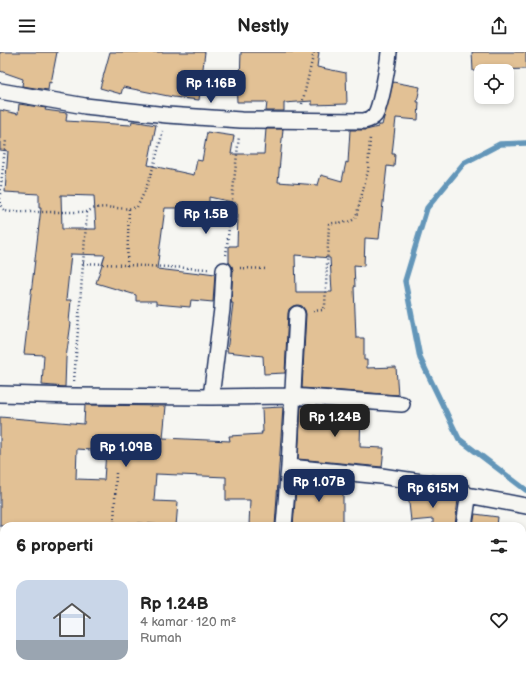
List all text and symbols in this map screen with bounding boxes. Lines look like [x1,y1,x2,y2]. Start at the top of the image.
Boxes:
icon: menu [16,15,38,37]
icon: share [488,15,510,37]
text: Nestly [237,16,289,37]
map controls [474,64,514,104]
button: locate [474,64,514,104]
pin: Rp 1.16B [170,70,252,104]
text: Rp 1.16B [186,75,236,91]
pin: Rp 1.5B [169,201,243,235]
text: Rp 1.5B [184,206,228,222]
pin: Rp 1.24B [294,404,376,438]
text: Rp 1.24B [309,409,361,425]
pin: Rp 1.09B [85,434,167,468]
text: Rp 1.09B [99,439,153,455]
pin: Rp 1.07B [278,469,360,503]
text: Rp 1.07B [293,474,345,490]
pin: Rp 615M [396,475,470,509]
text: Rp 615M [407,480,459,496]
icon: filters [488,535,510,557]
text: 6 properti [16,536,93,556]
text: Rp 1.24B [140,594,208,614]
icon: home [48,596,96,644]
icon: heart [488,609,510,631]
text: 4 kamar · 120 m² [140,614,236,630]
text: Rumah [140,630,182,646]

